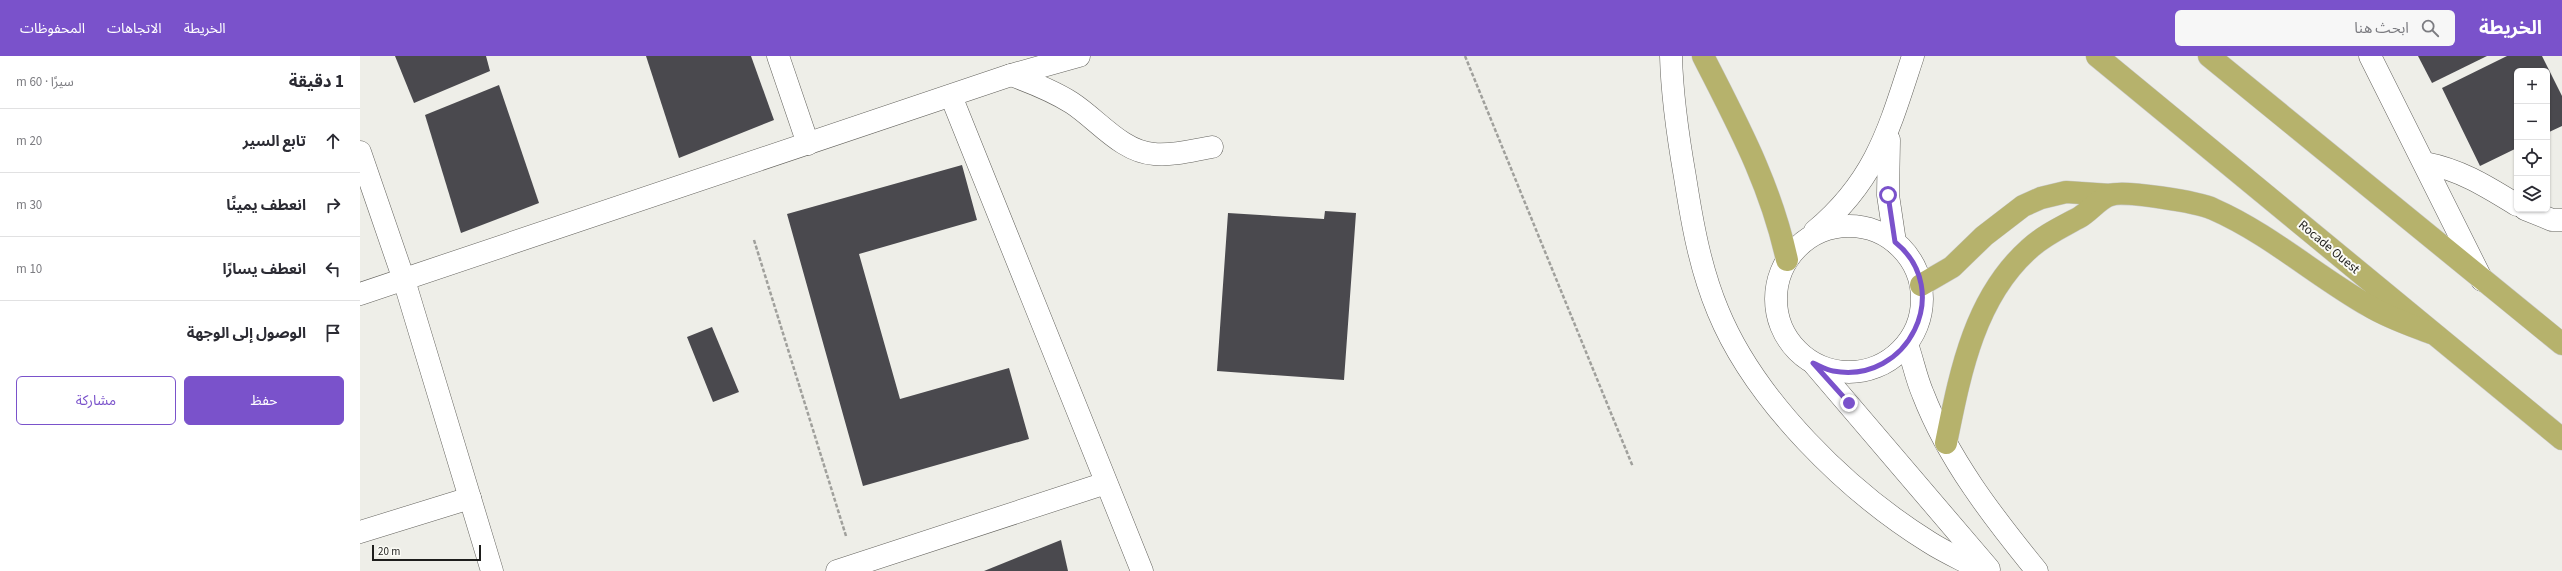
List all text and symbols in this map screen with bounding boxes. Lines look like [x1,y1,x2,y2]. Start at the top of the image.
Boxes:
search box [2175,10,2455,46]
text: الخريطة [2479,15,2542,42]
icon: search [2419,17,2441,39]
text: ابحث هنا [2354,18,2409,39]
text: المحفوظات [20,19,85,39]
text: الاتجاهات [107,19,162,39]
text: الخريطة [184,19,226,39]
map controls [2514,68,2550,212]
button: + [2514,68,2550,104]
text: 1 دقيقة [289,70,344,94]
text: سيرًا · 60 m [16,73,74,91]
button: − [2514,104,2550,140]
icon: ahead [322,130,344,152]
text: تابع السير [243,131,306,152]
text: 20 m [16,132,42,150]
button: locate [2514,140,2550,176]
button: layers [2514,176,2550,212]
route start [1879,186,1897,204]
icon: right [322,194,344,216]
text: انعطف يمينًا [226,195,306,216]
text: 30 m [16,196,42,214]
street label: Rocade Ouest [2295,216,2364,278]
icon: left [322,258,344,280]
text: انعطف يسارًا [222,259,306,280]
text: 10 m [16,260,42,278]
icon: arrive [322,322,344,344]
text: الوصول إلى الوجهة [187,323,306,344]
button: مشاركة [16,376,176,425]
button: حفظ [184,376,344,425]
route end [1840,394,1858,412]
scale bar [372,543,481,562]
text: 20 m [378,544,400,559]

